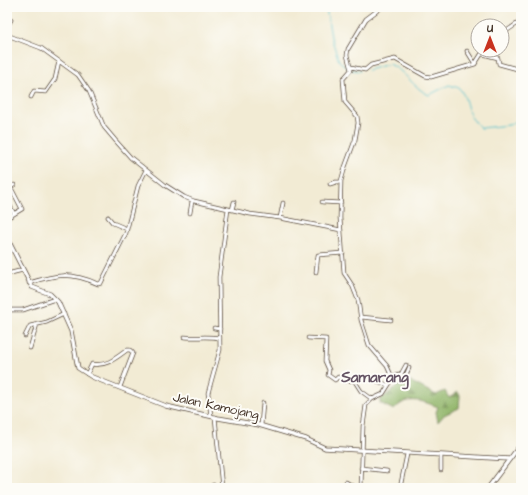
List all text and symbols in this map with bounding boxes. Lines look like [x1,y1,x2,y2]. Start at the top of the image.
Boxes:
north arrow [470,18,510,58]
text: U [486,21,493,36]
district label: Samarang [340,367,409,390]
street label: Jalan Kamojang [171,388,261,425]

